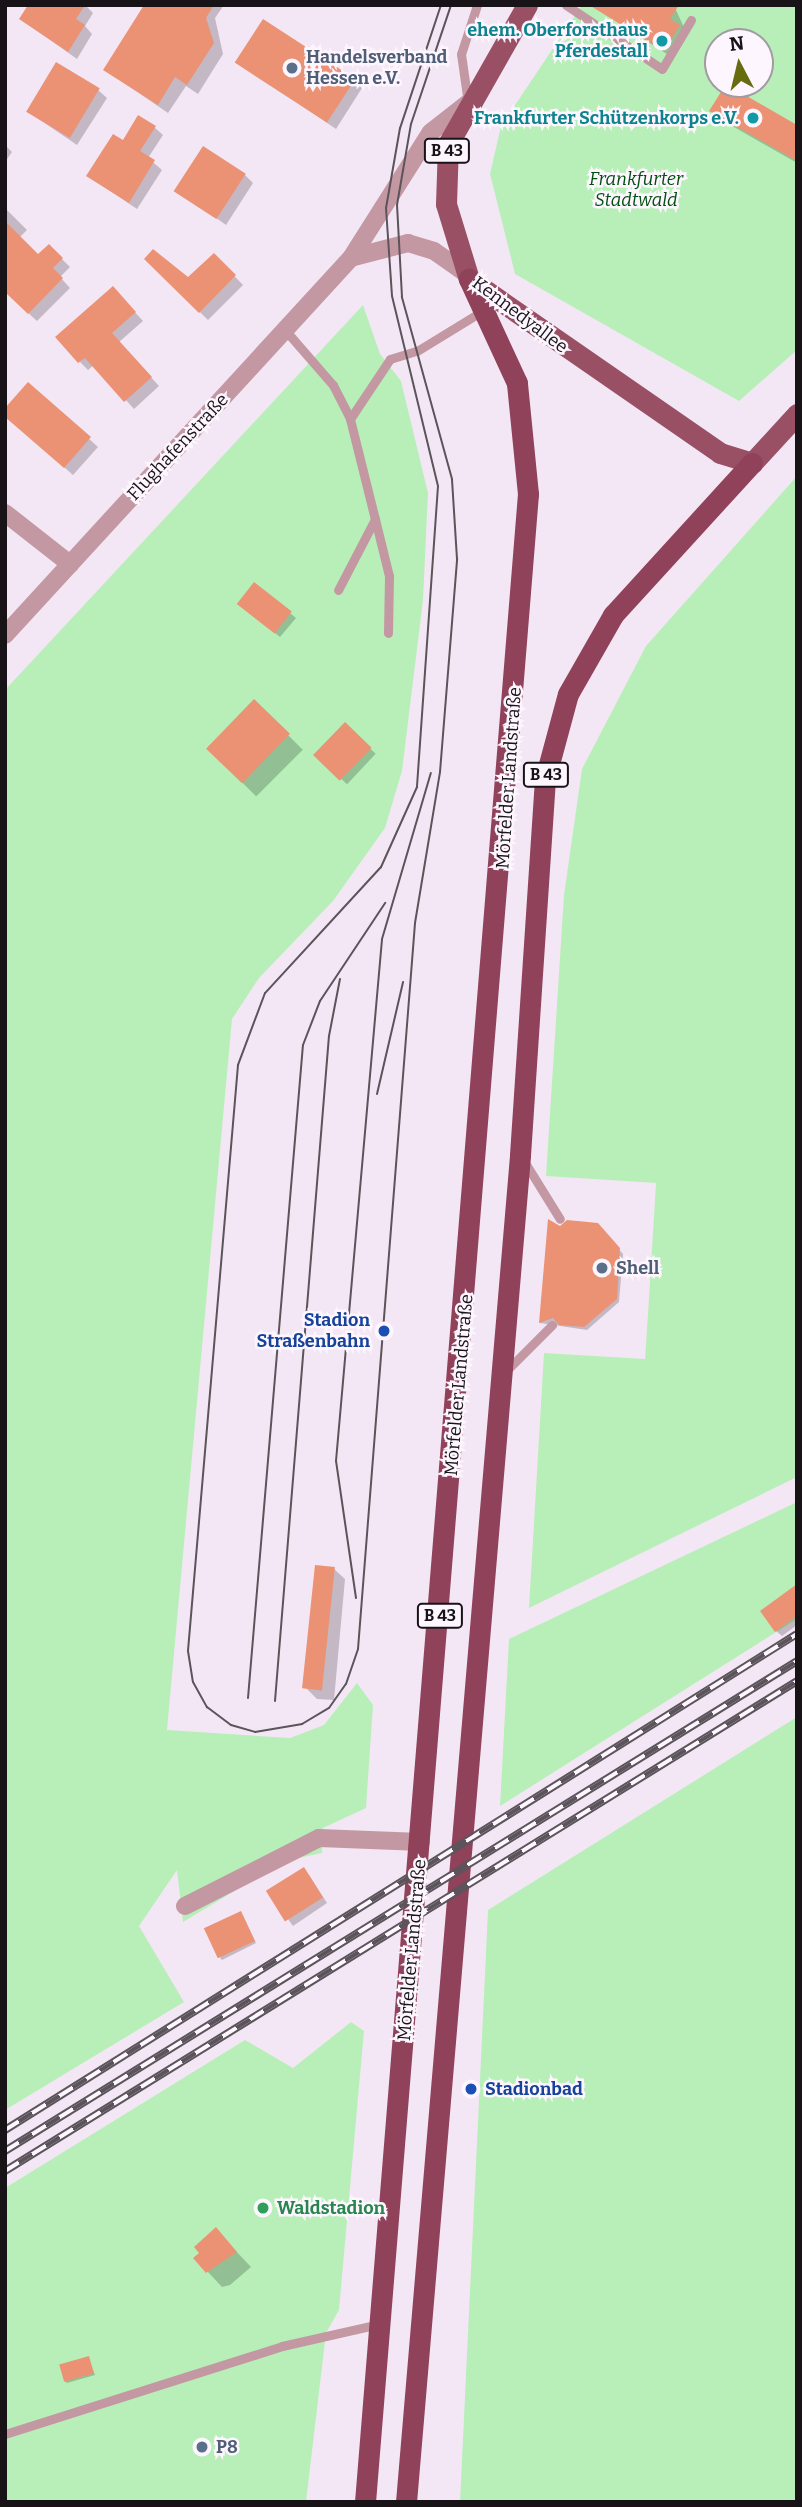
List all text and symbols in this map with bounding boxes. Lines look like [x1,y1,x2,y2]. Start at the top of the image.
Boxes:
place label: ehem. Oberforsthaus Pferdestall [467,20,648,62]
north arrow [704,28,774,98]
text: N [728,31,745,56]
marker: ehem. Oberforsthaus Pferdestall [654,33,670,49]
place label: Handelsverband Hessen e.V. [306,47,447,90]
marker: Handelsverband Hessen e.V. [284,60,300,76]
place label: Frankfurter Schützenkorps e.V. [474,107,739,129]
marker: Frankfurter Schützenkorps e.V. [745,110,761,126]
road number: B 43 [422,139,472,164]
park label: Frankfurter Stadtwald [589,169,683,212]
street label: Kennedyallee [468,272,572,358]
street label: Flughafenstraße [123,389,233,505]
street label: Mörfelder Landstraße [492,686,526,870]
road number: B 43 [522,762,570,788]
place label: Shell [616,1257,659,1279]
marker: Shell [594,1260,610,1276]
street label: Mörfelder Landstraße [440,1293,478,1477]
place label: Stadion Straßenbahn [257,1310,370,1352]
marker: Stadion Straßenbahn [376,1323,392,1339]
road number: B 43 [416,1604,464,1628]
street label: Mörfelder Landstraße [393,1858,431,2042]
place label: Stadionbad [485,2078,583,2100]
marker: Stadionbad [463,2081,479,2097]
place label: Waldstadion [277,2197,385,2219]
marker: Waldstadion [255,2200,271,2216]
place label: P8 [216,2436,238,2458]
marker: P8 [194,2439,210,2455]

